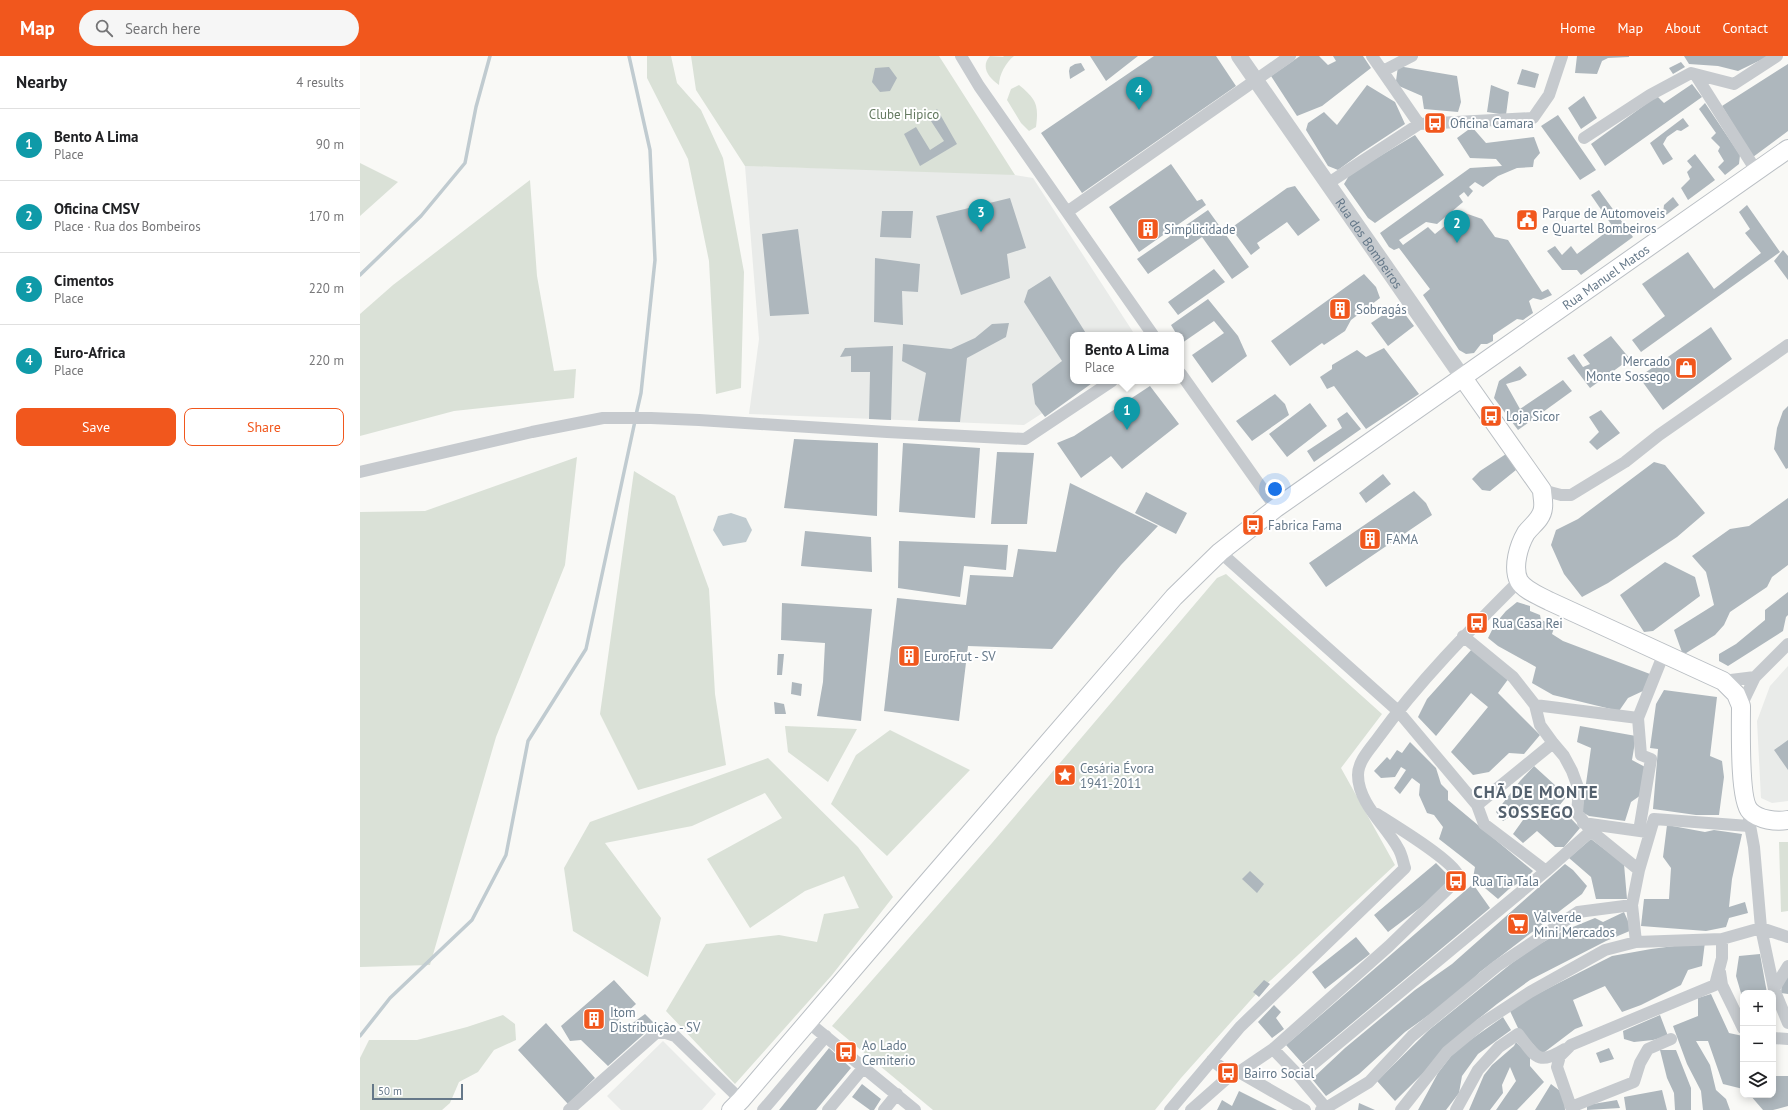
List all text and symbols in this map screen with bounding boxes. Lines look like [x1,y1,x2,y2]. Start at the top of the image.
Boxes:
search box [79,10,359,46]
text: Map [20,16,55,40]
icon: search [93,17,115,39]
text: Search here [125,19,201,38]
text: Home [1560,19,1595,37]
text: Map [1617,19,1643,37]
text: About [1665,19,1701,37]
text: Contact [1723,19,1768,37]
text: Nearby [16,71,67,93]
text: 4 results [296,74,344,91]
pin: 4 [1126,77,1152,110]
park label: Clube Hipico [869,106,939,123]
bus stop icon: Oficina Camara [1422,110,1448,136]
place label: Oficina Camara [1450,115,1534,132]
text: Bento A Lima [54,127,139,146]
text: 1 [25,136,33,153]
text: 90 m [316,136,344,153]
text: Place [54,146,84,163]
street label: Rua dos Bombeiros [1331,195,1406,292]
text: Oficina CMSV [54,199,139,218]
pin: 3 [968,199,994,232]
place label: Parque de Automoveis e Quartel Bombeiros [1542,205,1665,237]
public building icon: Parque de Automoveis e Quartel Bombeiros [1514,207,1540,233]
text: 2 [25,208,33,225]
text: 170 m [309,208,344,225]
pin: 2 [1444,210,1470,243]
building icon: Simplicidade [1135,216,1161,242]
text: Place · Rua dos Bombeiros [54,218,201,235]
place label: Simplicidade [1164,221,1236,238]
street label: Rua Manuel Matos [1559,241,1653,314]
text: Cimentos [54,271,114,290]
text: 3 [25,280,33,297]
text: 220 m [309,280,344,297]
text: Place [54,290,84,307]
building icon: Sobragás [1327,296,1353,322]
place label: Sobragás [1356,301,1407,318]
popup [1070,332,1184,384]
text: Bento A Lima [1085,340,1169,359]
text: Euro-Africa [54,343,125,362]
text: 4 [25,352,33,369]
text: 220 m [309,352,344,369]
place label: Mercado Monte Sossego [1586,353,1670,385]
shop icon: Mercado Monte Sossego [1673,355,1699,381]
text: Place [1085,359,1114,376]
text: Place [54,362,84,379]
pin: 1 [1114,397,1140,430]
bus stop icon: Loja Sicor [1478,403,1504,429]
button: Save [16,408,176,446]
button: Share [184,408,344,446]
place label: Loja Sicor [1506,408,1560,425]
your location [1265,479,1285,499]
bus stop icon: Fabrica Fama [1240,512,1266,538]
place label: Fabrica Fama [1268,517,1342,534]
building icon: FAMA [1357,526,1383,552]
place label: FAMA [1386,531,1419,548]
bus stop icon: Rua Casa Rei [1464,610,1490,636]
place label: Rua Casa Rei [1492,615,1563,632]
building icon: EuroFrut - SV [896,643,922,669]
place label: EuroFrut - SV [924,648,996,665]
place label: Cesária Évora 1941-2011 [1080,760,1154,792]
place icon: Cesária Évora 1941-2011 [1052,762,1078,788]
district label: CHÃ DE MONTE SOSSEGO [1473,781,1599,823]
bus stop icon: Rua Tia Tala [1443,868,1469,894]
place label: Rua Tia Tala [1472,873,1539,890]
place label: Valverde Mini Mercados [1533,909,1615,941]
supermarket icon: Valverde Mini Mercados [1505,911,1531,937]
map controls [1740,990,1776,1098]
button: + [1740,990,1776,1026]
place label: Itom Distribuição - SV [610,1004,701,1036]
building icon: Itom Distribuição - SV [581,1006,607,1032]
button: − [1740,1026,1776,1062]
place label: Ao Lado Cemiterio [862,1037,915,1069]
bus stop icon: Ao Lado Cemiterio [833,1039,859,1065]
bus stop icon: Bairro Social [1215,1060,1241,1086]
button: layers [1740,1062,1776,1098]
place label: Bairro Social [1244,1065,1314,1082]
scale bar [372,1082,463,1101]
text: 50 m [378,1084,402,1098]

